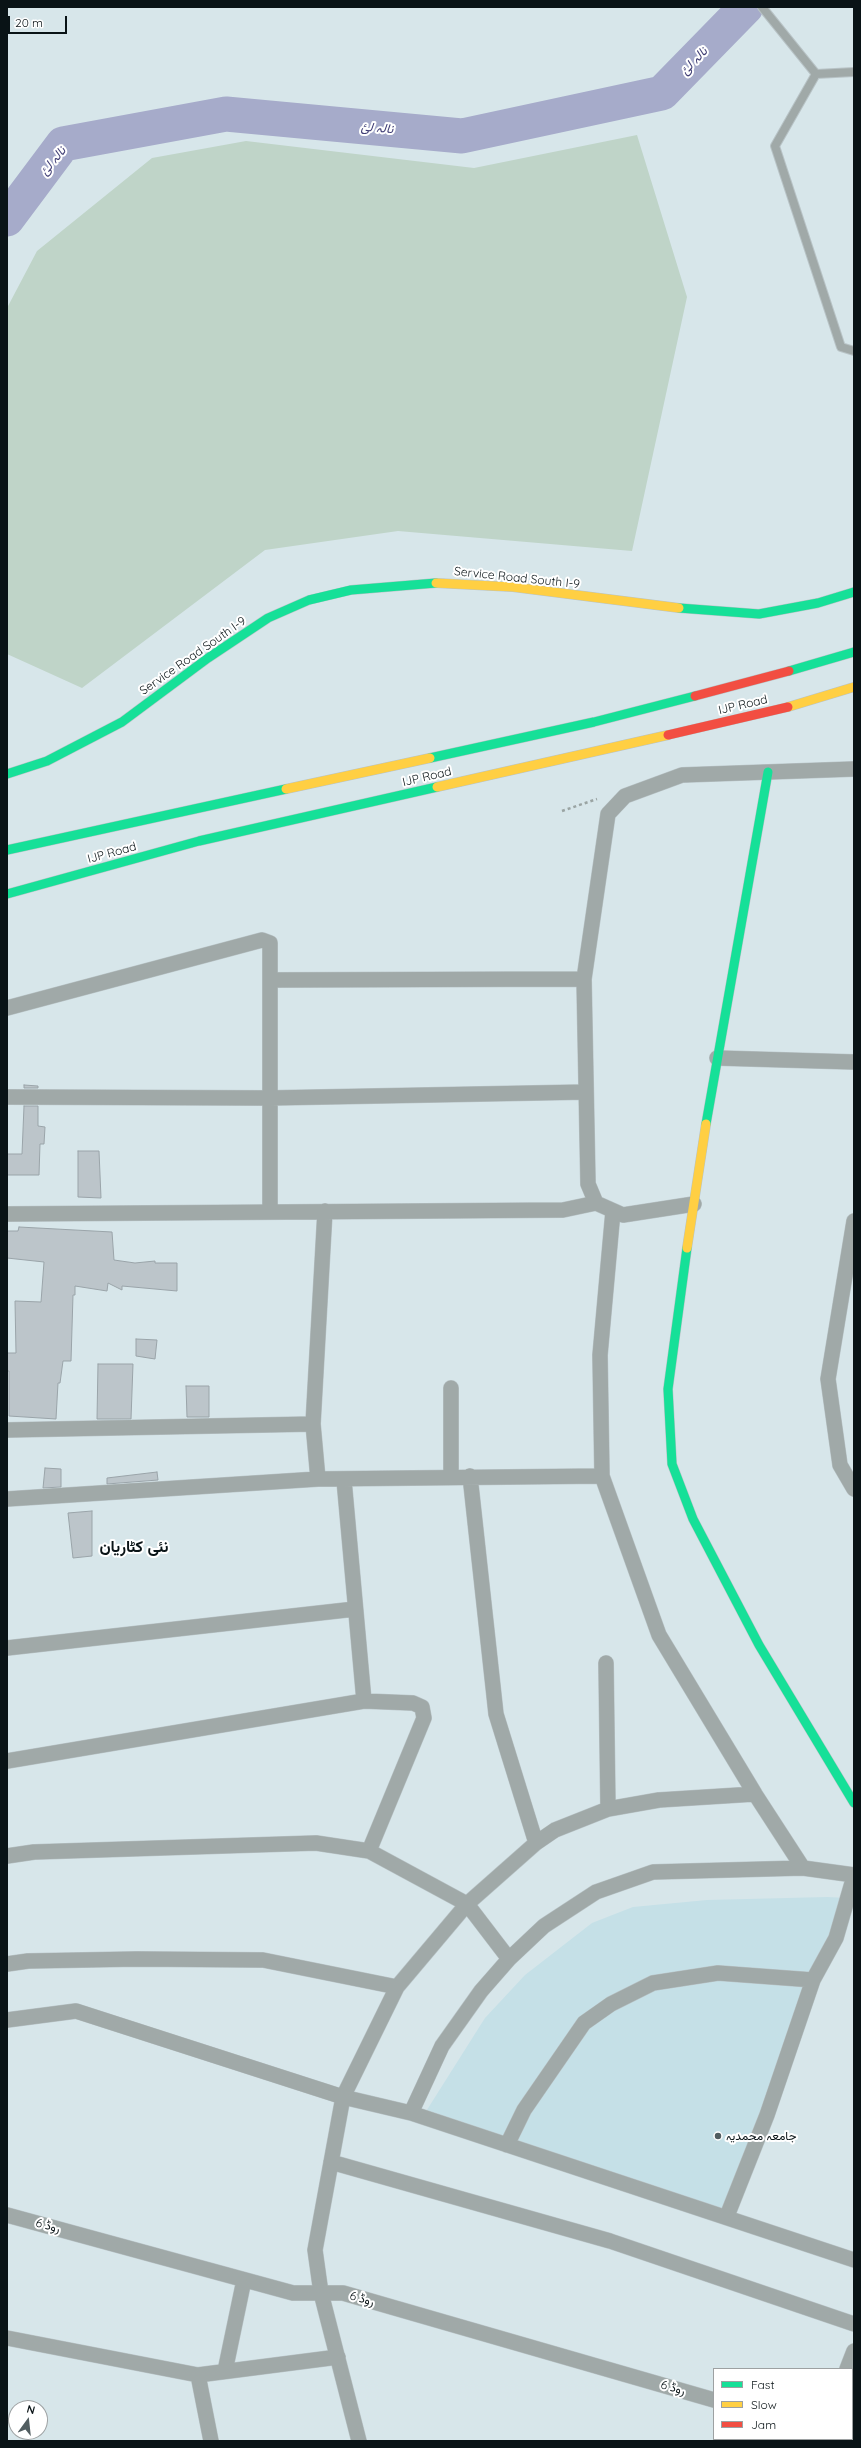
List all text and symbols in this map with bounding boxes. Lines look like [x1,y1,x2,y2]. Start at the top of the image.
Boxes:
scale bar [10,8,69,34]
text: 20 m [15,15,43,30]
water label: نالہ لئ [677,44,711,78]
water label: نالہ لئ [360,119,394,137]
water label: نالہ لئ [37,143,69,179]
street label: Service Road South I-9 [453,564,581,592]
street label: Service Road South I-9 [137,614,249,698]
street label: IJP Road [717,692,769,718]
street label: IJP Road [401,764,453,790]
street label: IJP Road [86,840,138,866]
district label: نئی کٹاریان [99,1537,169,1557]
place label: جامعہ محمدیہ [726,2129,797,2143]
marker: جامعہ محمدیہ [713,2131,723,2141]
street label: روڈ 6 [34,2216,62,2236]
street label: روڈ 6 [348,2289,376,2309]
legend [713,2368,853,2440]
text: Fast [751,2377,775,2392]
street label: روڈ 6 [659,2378,687,2398]
text: Slow [751,2397,777,2412]
north arrow [8,2400,48,2440]
text: N [25,2402,37,2417]
text: Jam [751,2417,776,2432]

